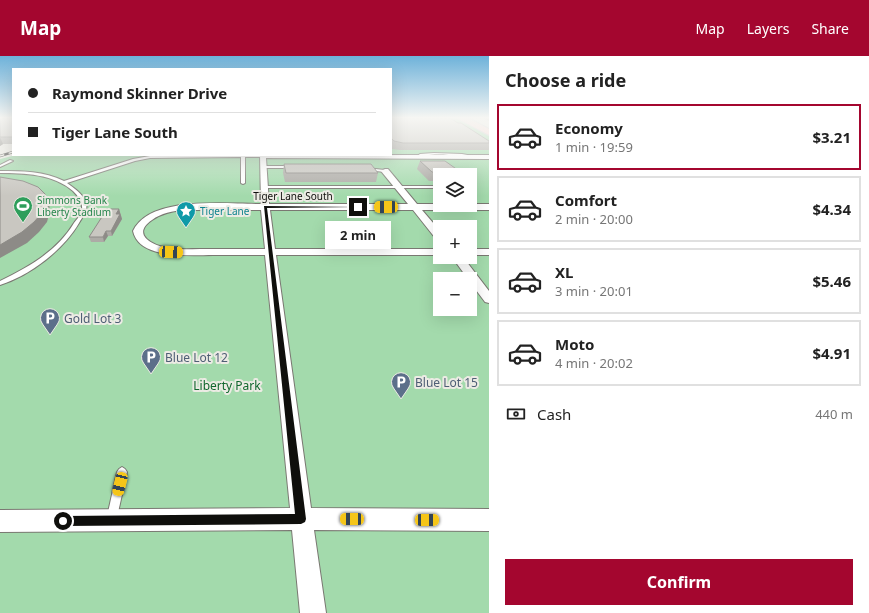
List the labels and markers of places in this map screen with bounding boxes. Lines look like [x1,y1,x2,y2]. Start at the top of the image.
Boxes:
place label: Simmons Bank Liberty Stadium [37,193,111,219]
sports icon: Simmons Bank Liberty Stadium [12,195,34,223]
place icon: Tiger Lane [175,200,197,228]
place label: Tiger Lane [200,204,250,218]
parking icon: Gold Lot 3 [39,307,61,335]
place label: Gold Lot 3 [64,310,122,327]
parking icon: Blue Lot 12 [140,346,162,374]
place label: Blue Lot 12 [165,349,228,366]
parking icon: Blue Lot 15 [390,371,412,399]
place label: Blue Lot 15 [415,374,478,391]

